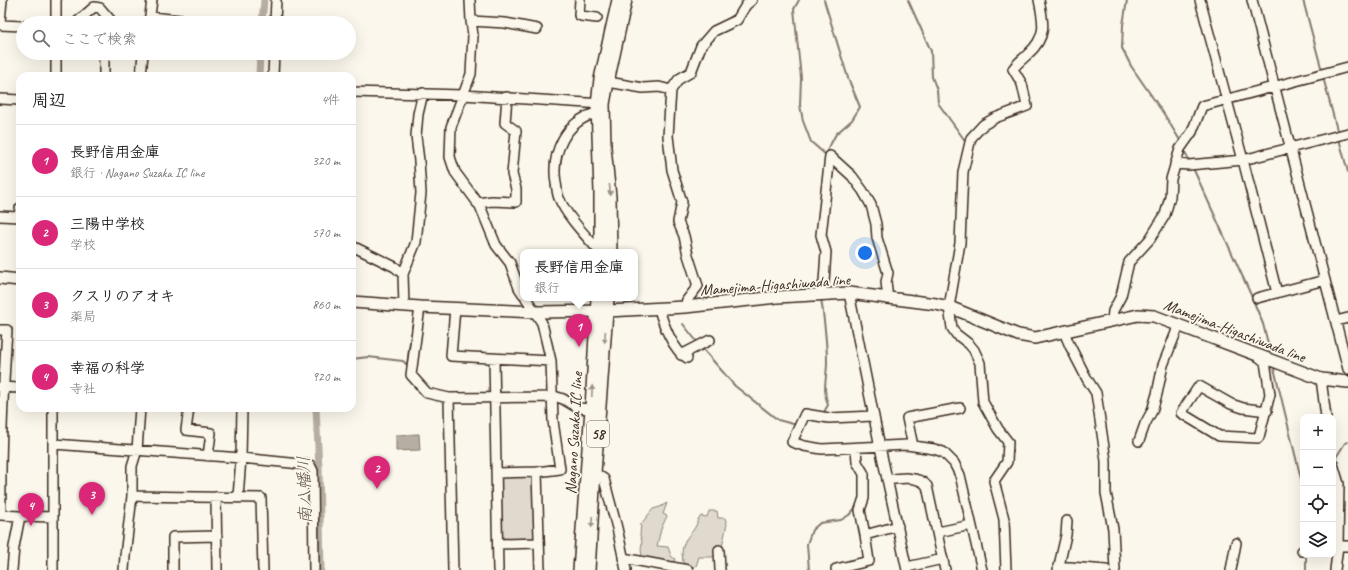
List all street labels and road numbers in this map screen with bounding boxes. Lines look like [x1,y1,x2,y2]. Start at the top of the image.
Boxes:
street label: Mamejima-Higashiwada line [700,270,852,300]
street label: Mamejima-Higashiwada line [1161,295,1310,368]
street label: Nagano Suzaka IC line [561,370,587,495]
road number: 58 [587,421,609,447]

